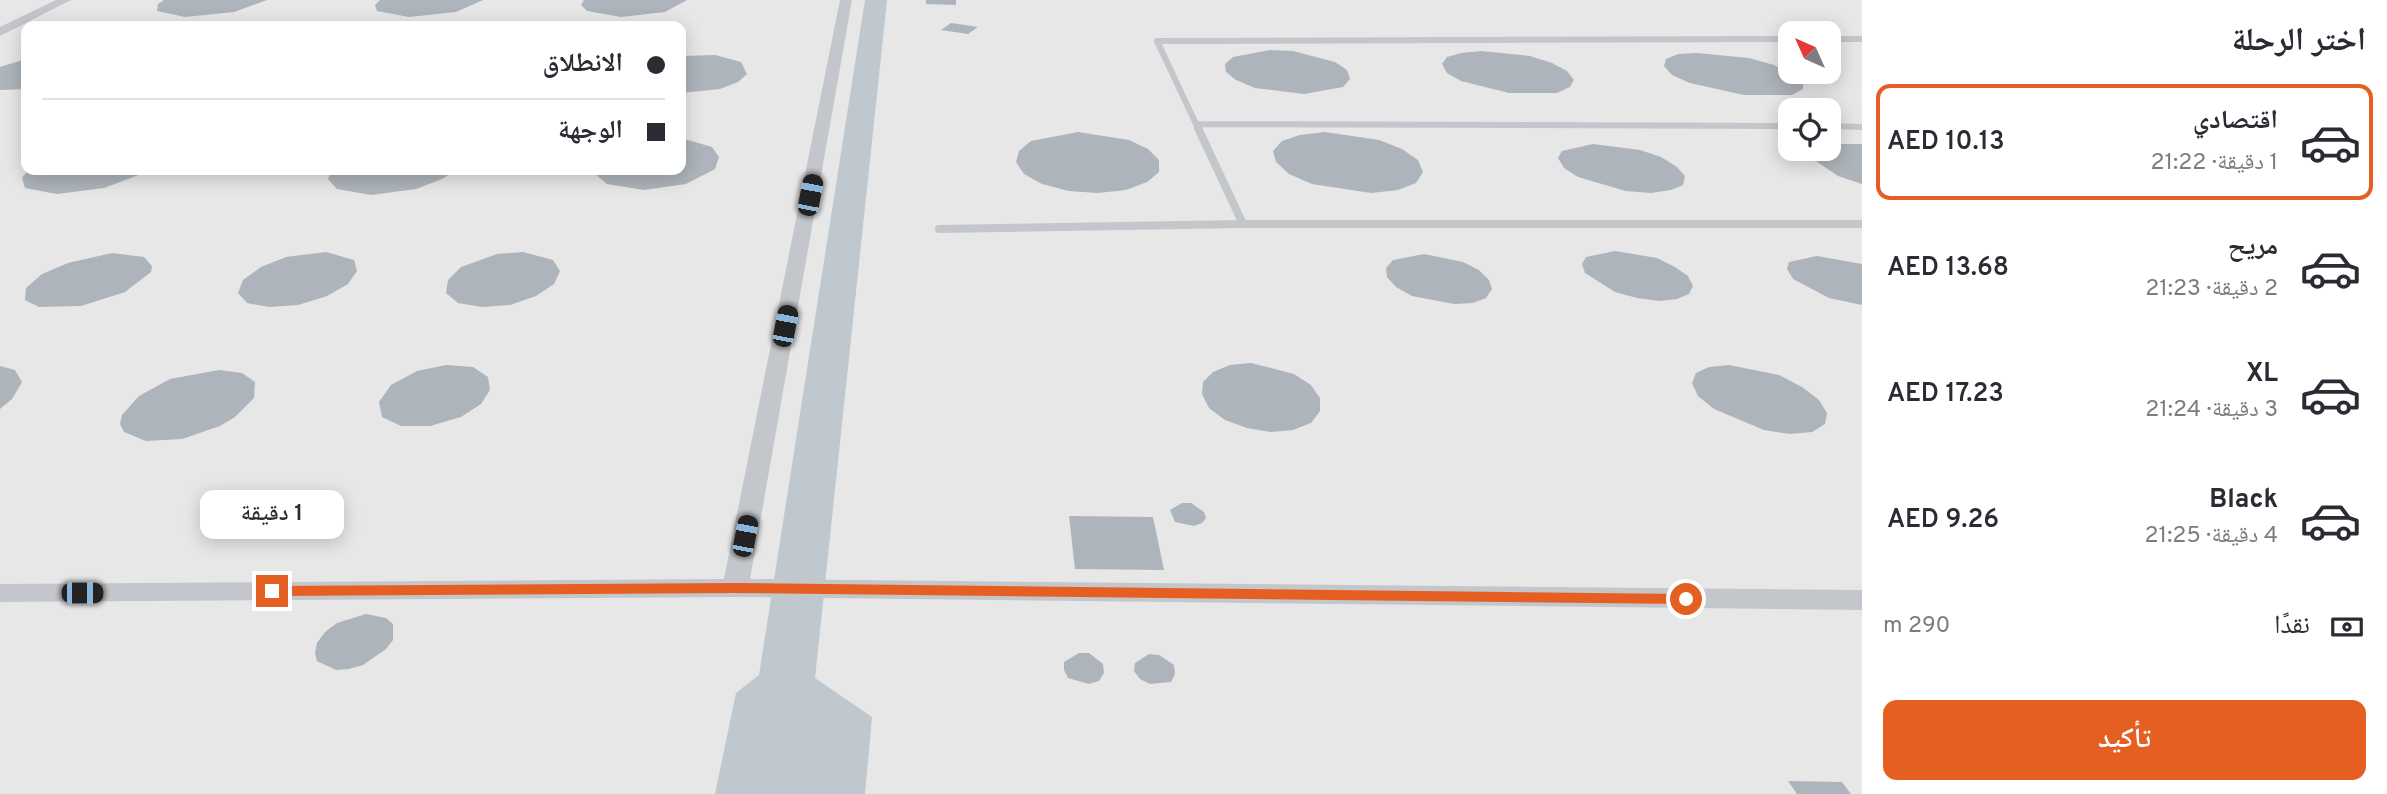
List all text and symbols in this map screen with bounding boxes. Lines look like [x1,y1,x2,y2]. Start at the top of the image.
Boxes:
north arrow [1778,21,1841,84]
map controls [1778,21,1841,161]
text: اختر الرحلة [2232,22,2366,62]
text: الانطلاق [543,48,623,81]
button: locate [1778,98,1841,161]
text: اقتصادي [2193,105,2278,138]
icon: car [2299,111,2362,174]
text: الوجهة [558,115,623,148]
text: AED 10.13 [1887,126,2005,159]
text: 1 دقيقة · 21:22 [2150,149,2278,178]
car [796,172,825,218]
text: مريح [2228,231,2278,264]
icon: car [2299,237,2362,300]
text: AED 13.68 [1887,252,2009,285]
text: 2 دقيقة · 21:23 [2145,275,2278,304]
car [771,303,800,349]
text: XL [2246,358,2278,391]
icon: car [2299,363,2362,426]
text: AED 17.23 [1887,378,2004,411]
text: 3 دقيقة · 21:24 [2145,396,2278,425]
text: Black [2209,484,2278,517]
icon: car [2299,489,2362,552]
callout: 1 دقيقة [200,490,344,538]
text: 1 دقيقة [241,500,303,529]
text: AED 9.26 [1887,504,1999,537]
car [731,513,760,559]
text: 4 دقيقة · 21:25 [2145,522,2278,551]
route end [256,575,288,607]
car [62,583,104,604]
route start [1670,583,1702,615]
icon: cash [2328,608,2366,646]
text: نقدًا [2274,610,2310,643]
text: 290 m [1883,612,1950,641]
button: تأكيد [1883,700,2366,780]

